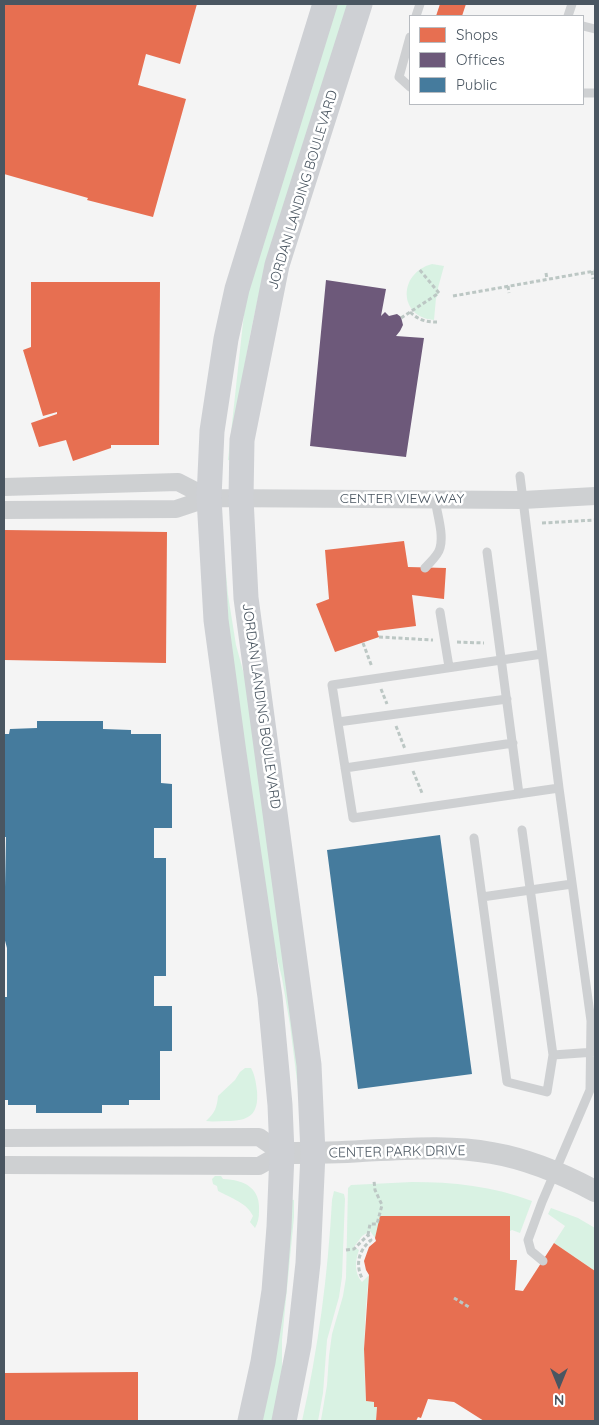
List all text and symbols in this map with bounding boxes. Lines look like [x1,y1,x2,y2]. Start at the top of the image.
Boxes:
legend [409,15,584,105]
text: Shops [456,25,498,44]
text: Offices [456,50,505,69]
text: Public [456,75,497,94]
street label: JORDAN LANDING BOULEVARD [265,88,341,292]
street label: CENTER VIEW WAY [340,491,464,507]
street label: JORDAN LANDING BOULEVARD [238,602,284,810]
street label: CENTER PARK DRIVE [329,1142,465,1162]
north arrow [534,1360,584,1410]
text: N [554,1391,564,1409]

